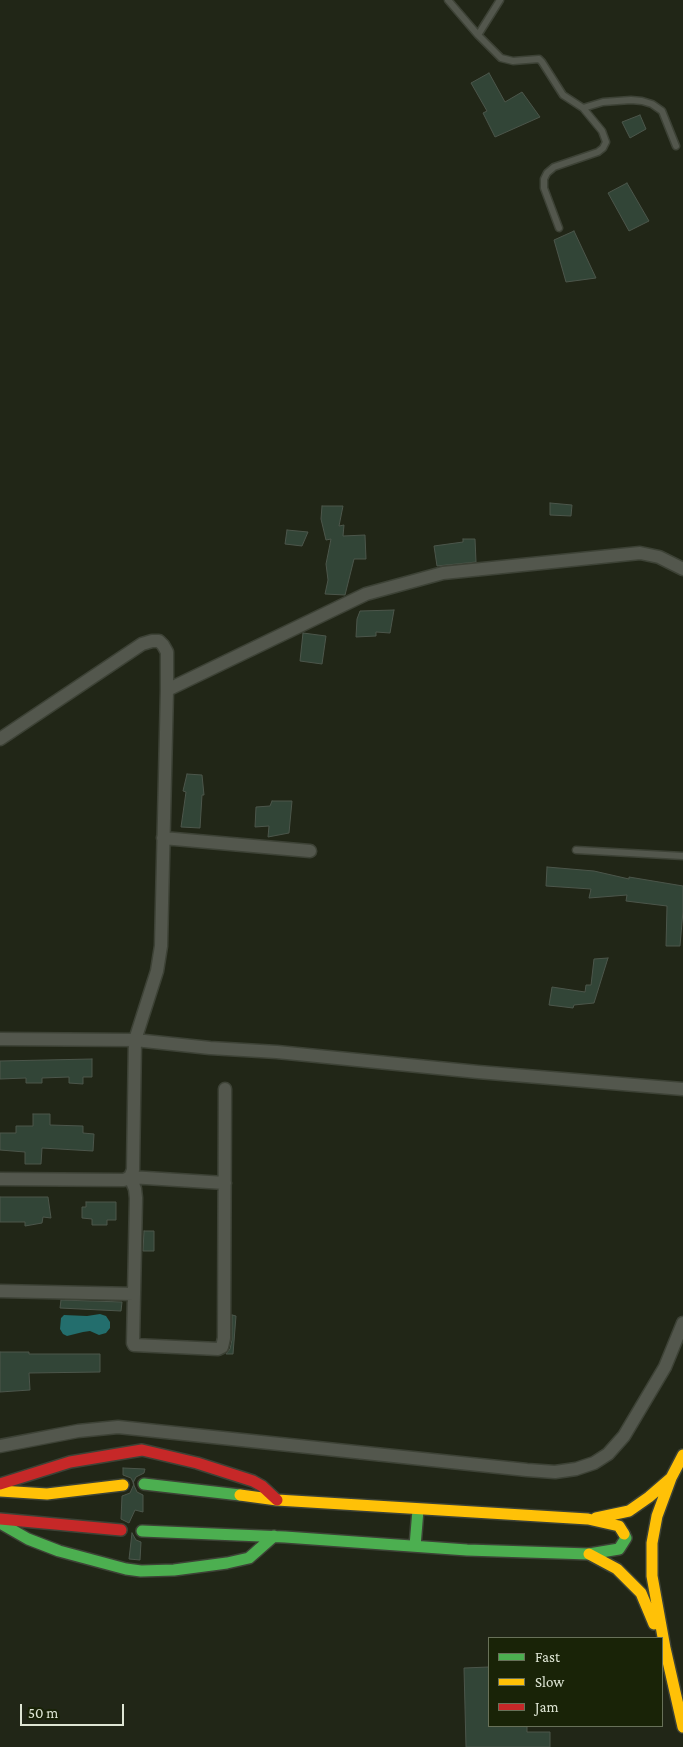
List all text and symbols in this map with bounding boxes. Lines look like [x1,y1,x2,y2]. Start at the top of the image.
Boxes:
legend [488,1637,663,1727]
text: Fast [535,1649,560,1665]
text: Slow [535,1674,564,1690]
scale bar [22,1694,126,1726]
text: Jam [535,1699,558,1715]
text: 50 m [28,1705,58,1721]

